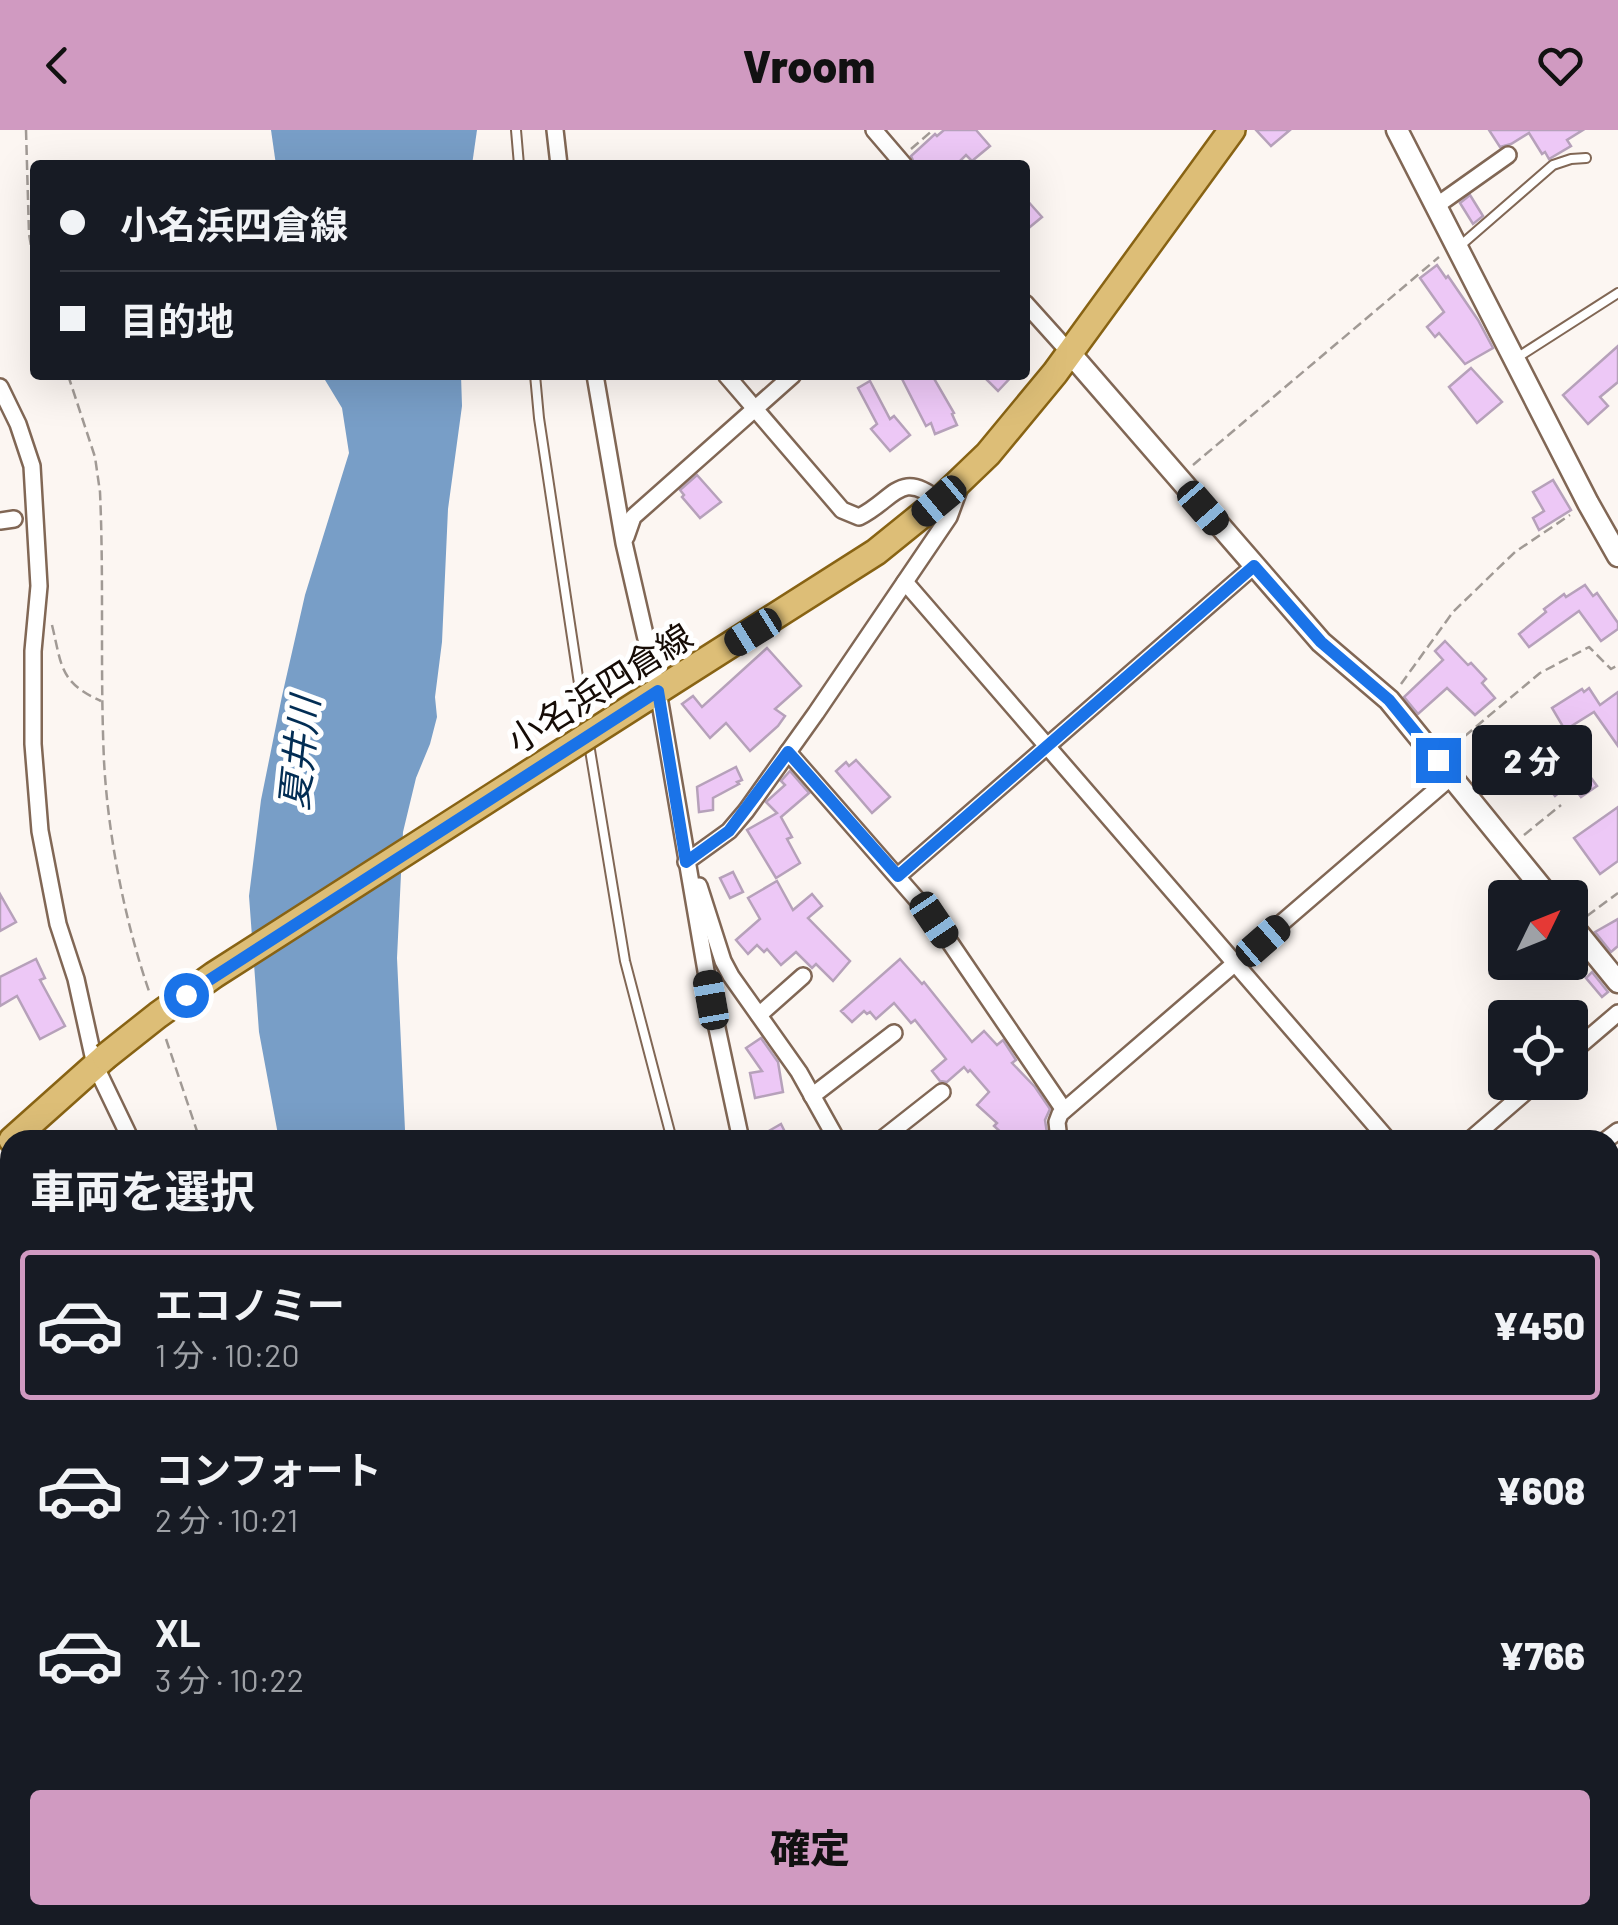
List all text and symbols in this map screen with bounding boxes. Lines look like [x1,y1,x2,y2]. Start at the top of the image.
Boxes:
icon: back [30,38,85,93]
text: Vroom [743,38,875,92]
icon: heart [1533,38,1588,93]
text: 小名浜四倉線 [120,201,348,247]
text: 目的地 [120,297,234,343]
car [906,470,972,532]
car [1172,476,1234,540]
car [720,603,786,661]
street label: 小名浜四倉線 [499,614,699,760]
water label: 夏井川 [269,690,327,812]
callout: 2 分 [1473,725,1593,795]
route end [1416,738,1461,783]
text: 2 分 [1504,741,1560,779]
north arrow [1488,880,1588,980]
map controls [1488,880,1588,1100]
car [905,887,963,953]
car [1231,910,1295,972]
car [691,968,731,1032]
route start [164,973,209,1018]
button: locate [1488,1000,1588,1100]
text: 車両を選択 [30,1163,255,1217]
icon: car [35,1280,125,1370]
text: エコノミー [155,1281,345,1327]
text: ¥450 [1493,1302,1585,1348]
text: 1 分 · 10:20 [155,1335,299,1373]
icon: car [35,1445,125,1535]
text: コンフォート [155,1446,382,1492]
text: ¥608 [1496,1467,1585,1513]
text: 2 分 · 10:21 [155,1500,298,1538]
text: XL [155,1609,201,1655]
icon: car [35,1610,125,1700]
text: ¥766 [1498,1632,1585,1678]
text: 3 分 · 10:22 [155,1660,304,1698]
button: 確定 [30,1790,1590,1905]

